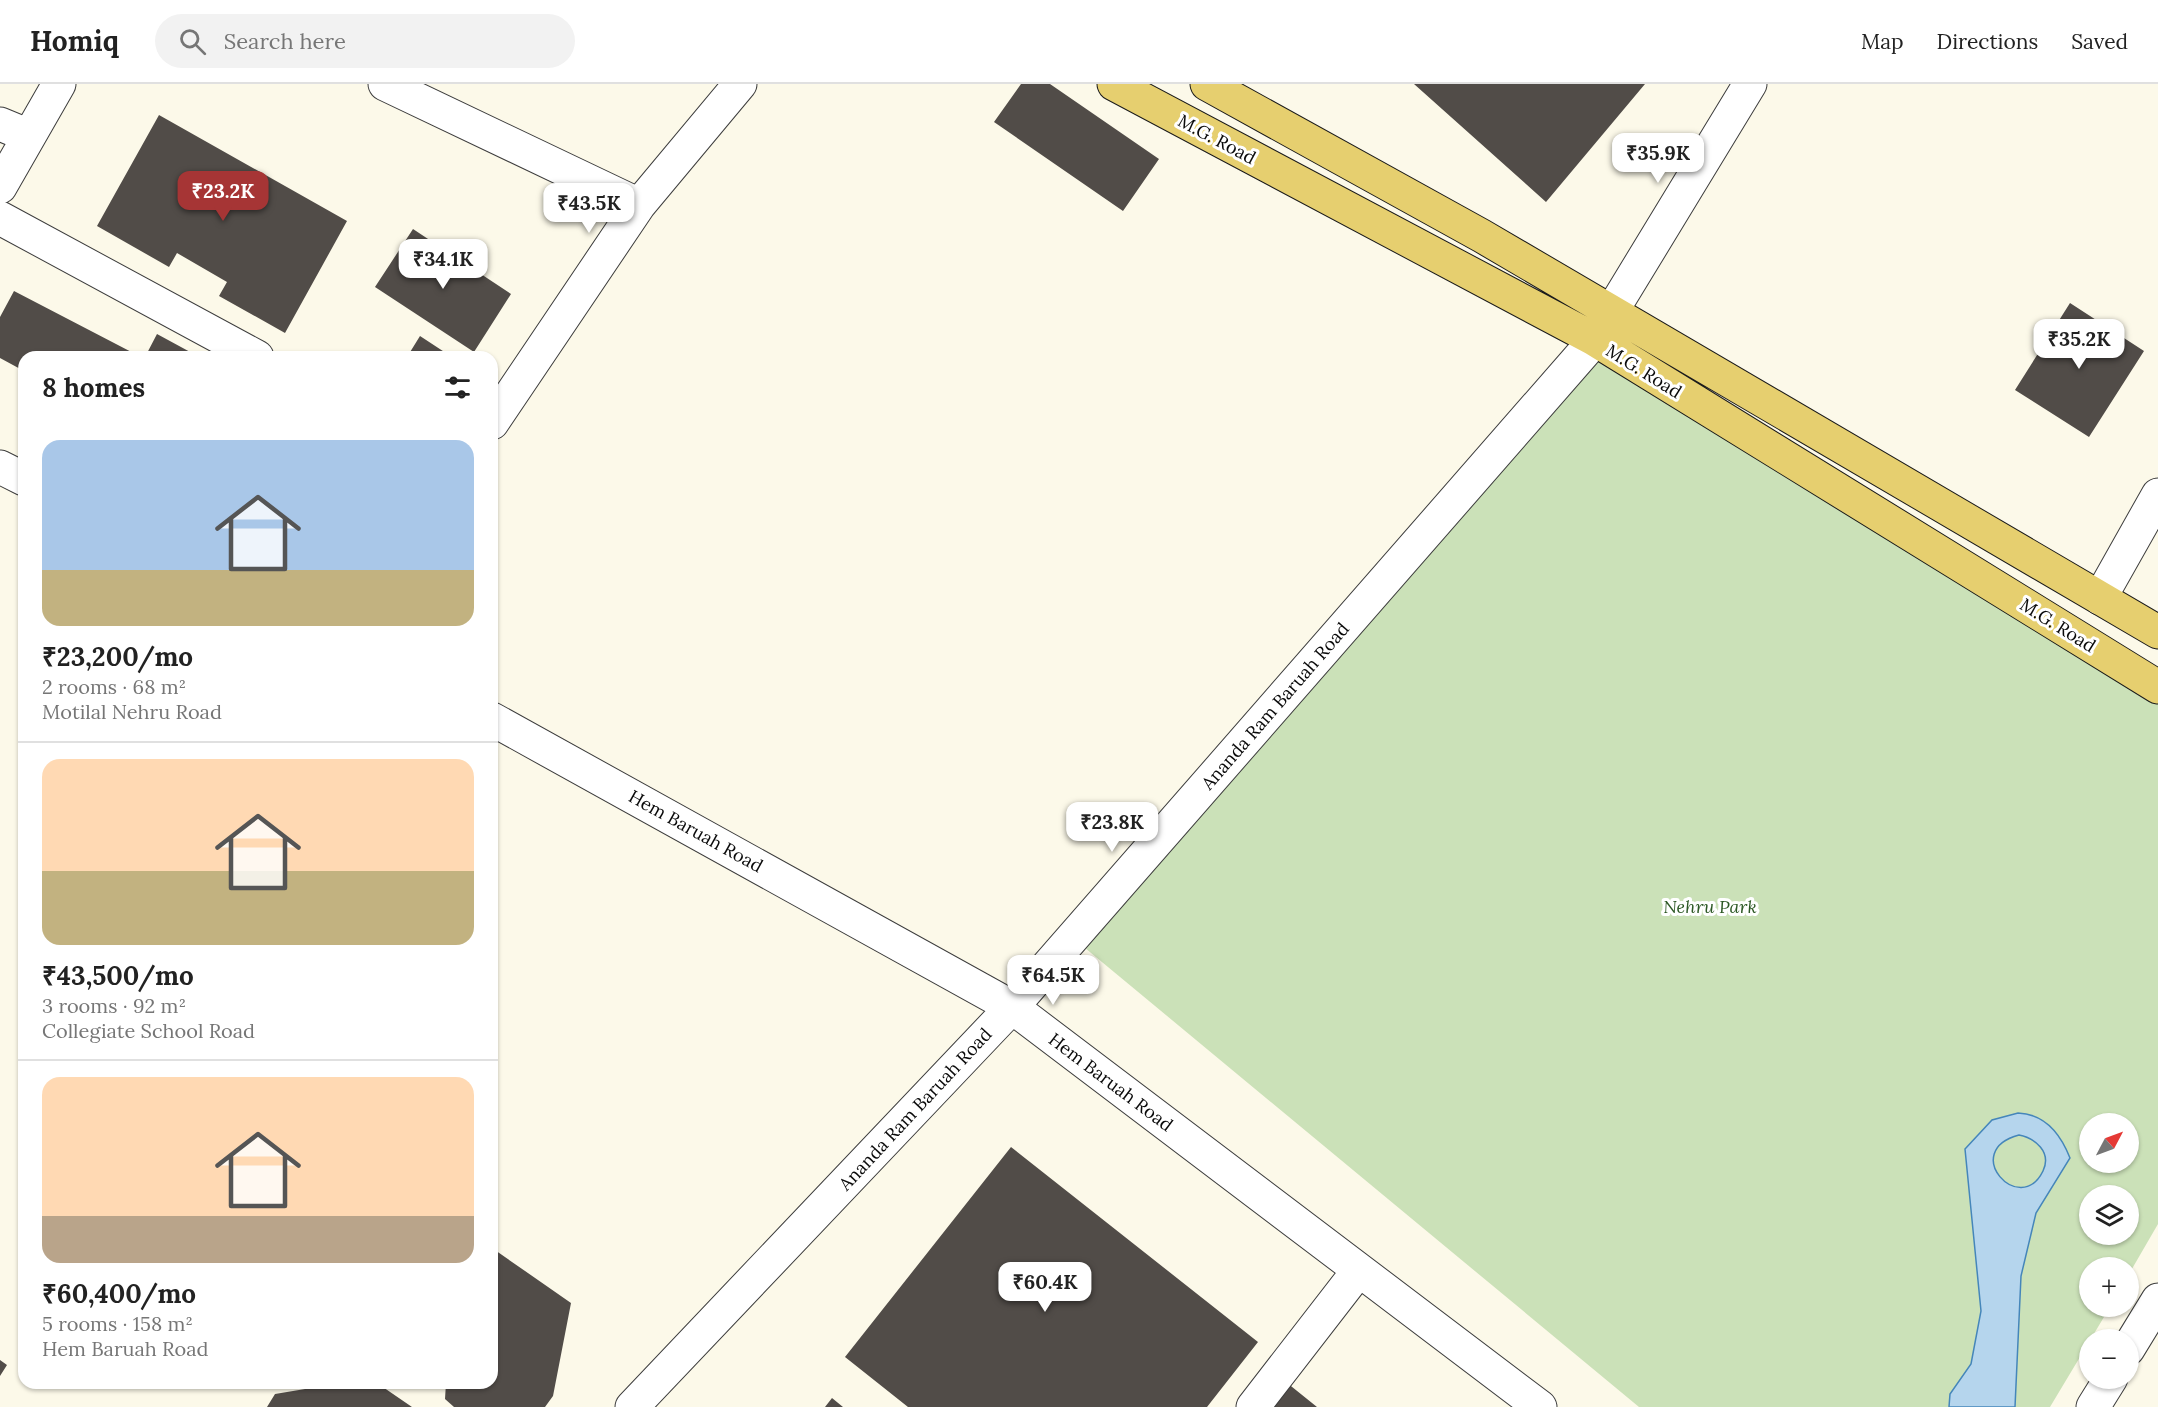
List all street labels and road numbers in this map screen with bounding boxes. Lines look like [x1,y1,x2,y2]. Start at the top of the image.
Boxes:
street label: M.G. Road [1174,109,1260,169]
street label: M.G. Road [1602,339,1686,403]
street label: M.G. Road [2016,593,2100,657]
street label: Ananda Ram Baruah Road [1195,617,1354,795]
street label: Hem Baruah Road [625,785,767,877]
street label: Ananda Ram Baruah Road [833,1023,997,1196]
street label: Hem Baruah Road [1044,1028,1178,1136]

